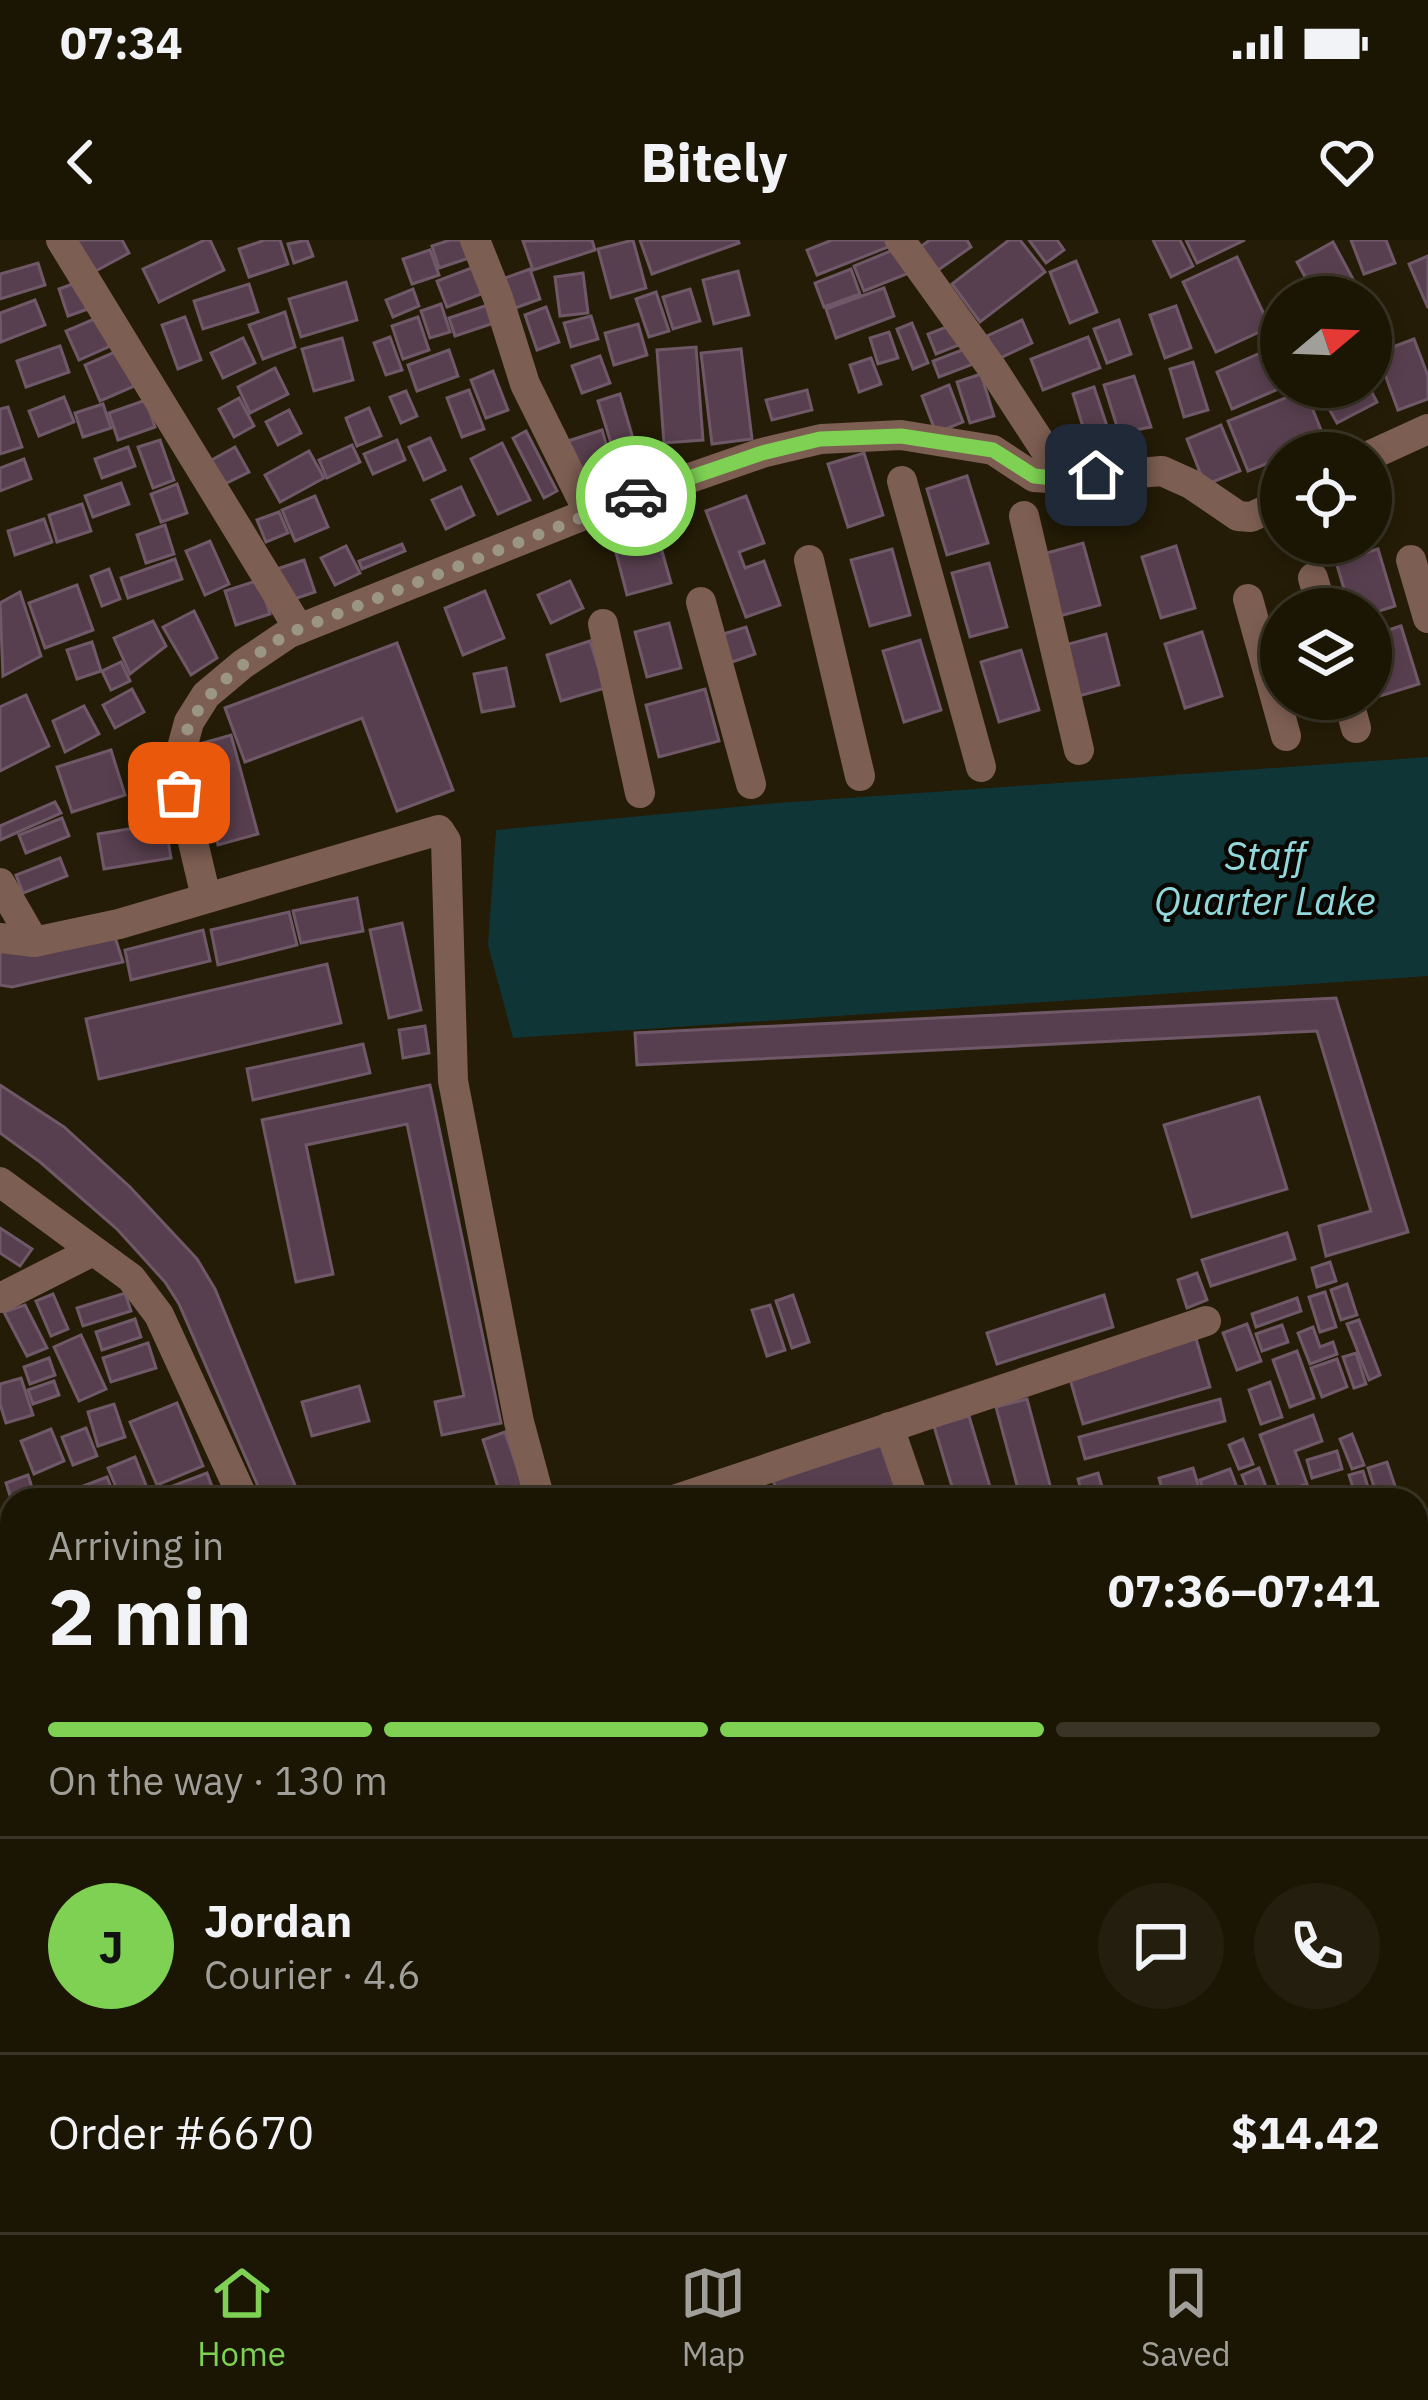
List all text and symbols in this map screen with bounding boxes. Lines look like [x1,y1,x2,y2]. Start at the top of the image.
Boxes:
text: 07:34 [60,13,183,71]
text: Bitely [640,127,788,197]
icon: back [48,129,114,195]
icon: heart [1314,129,1380,195]
north arrow [1260,276,1392,408]
map controls [1260,276,1392,720]
pin [1045,424,1147,526]
button: locate [1260,432,1392,564]
courier [576,436,696,556]
icon: home [1063,442,1129,508]
icon: car [603,463,669,529]
button: layers [1260,588,1392,720]
pin [128,742,230,844]
icon: bag [146,760,212,826]
water label: Staff Quarter Lake [1154,830,1376,926]
text: Arriving in [48,1520,224,1571]
text: 07:36–07:41 [1108,1561,1380,1619]
text: 2 min [48,1565,252,1666]
text: On the way · 130 m [48,1755,388,1806]
button: chat [1098,1883,1224,2009]
button: phone [1254,1883,1380,2009]
text: Jordan [204,1891,352,1949]
text: J [98,1917,124,1975]
text: Courier · 4.6 [204,1949,421,2000]
text: Order #6670 [48,2103,314,2161]
text: $14.42 [1231,2103,1380,2161]
tab: Home [197,2260,286,2375]
tab: Map [680,2260,746,2375]
tab: Saved [1141,2260,1231,2375]

